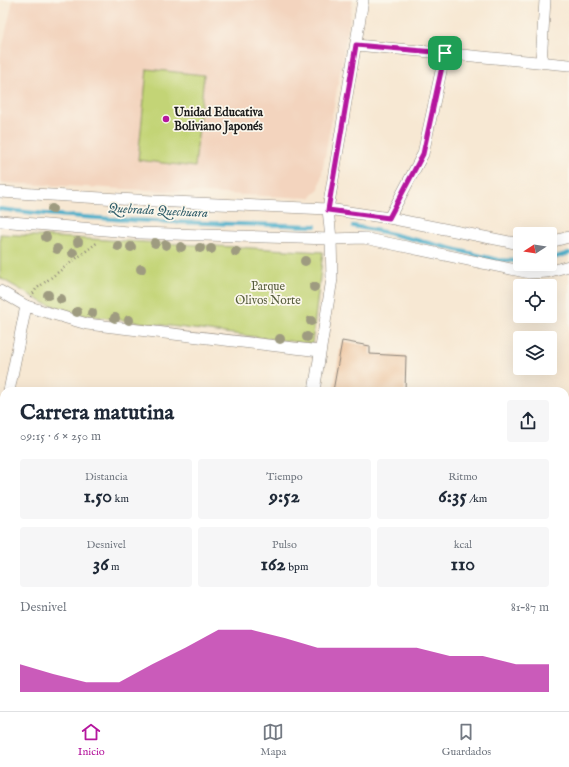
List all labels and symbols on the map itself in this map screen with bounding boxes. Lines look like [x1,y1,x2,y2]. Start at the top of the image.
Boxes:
pin [428,36,462,70]
place label: Unidad Educativa Boliviano Japonés [173,105,264,135]
marker: Unidad Educativa Boliviano Japonés [161,114,171,124]
water label: Quebrada Quechuara [108,200,209,222]
north arrow [513,227,557,271]
park label: Parque Olivos Norte [235,279,301,308]

